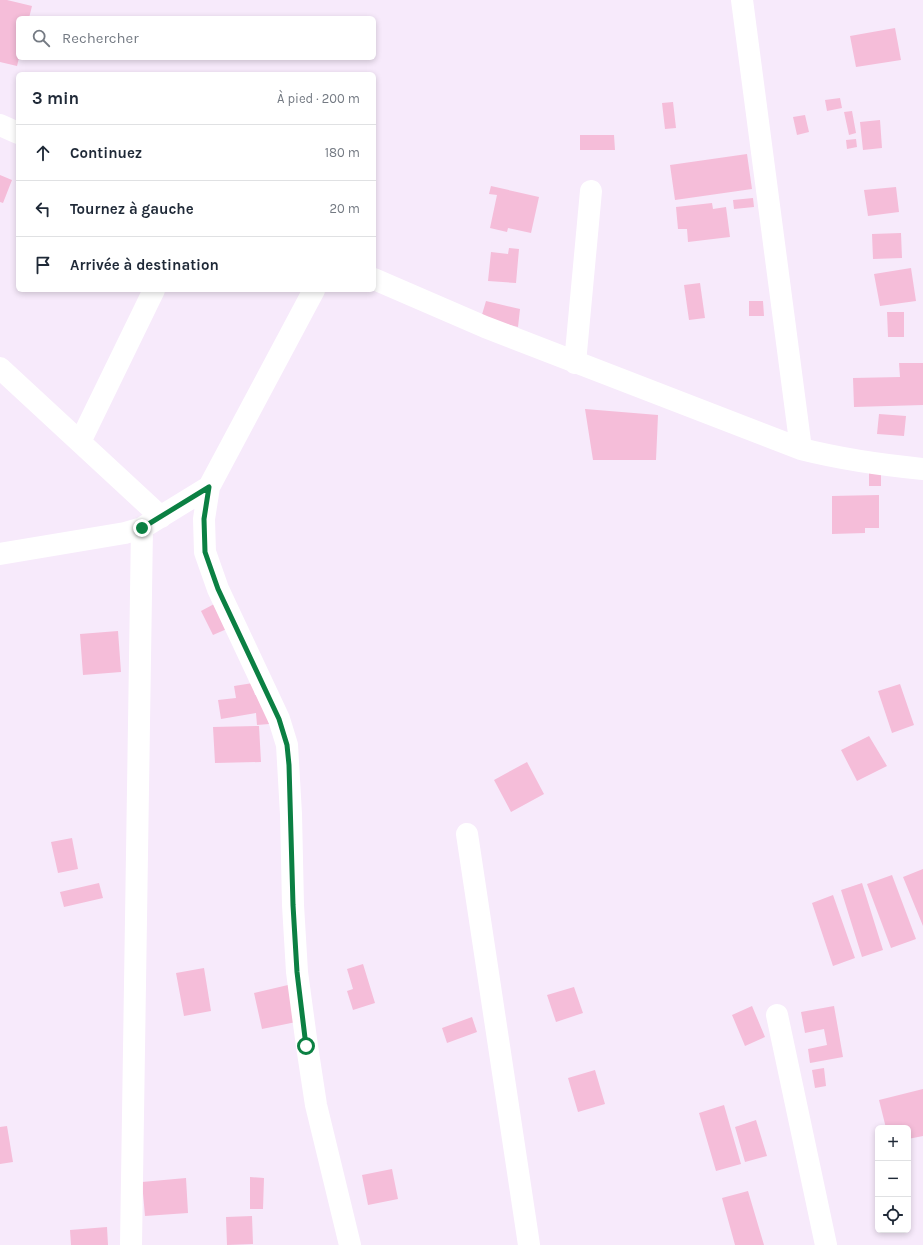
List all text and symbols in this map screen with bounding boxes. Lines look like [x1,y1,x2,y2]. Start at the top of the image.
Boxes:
search box [16,16,376,60]
icon: search [30,27,52,49]
text: Rechercher [62,29,139,47]
text: 3 min [32,88,79,108]
text: À pied · 200 m [277,91,360,106]
icon: ahead [32,142,54,164]
text: Continuez [70,144,142,162]
text: 180 m [325,145,360,160]
icon: left [32,198,54,220]
text: Tournez à gauche [70,200,194,218]
text: 20 m [330,201,360,216]
icon: arrive [32,254,54,276]
text: Arrivée à destination [70,256,219,274]
route end [133,519,151,537]
route start [297,1037,315,1055]
map controls [875,1125,911,1233]
button: + [875,1125,911,1161]
button: − [875,1161,911,1197]
button: locate [875,1197,911,1233]

